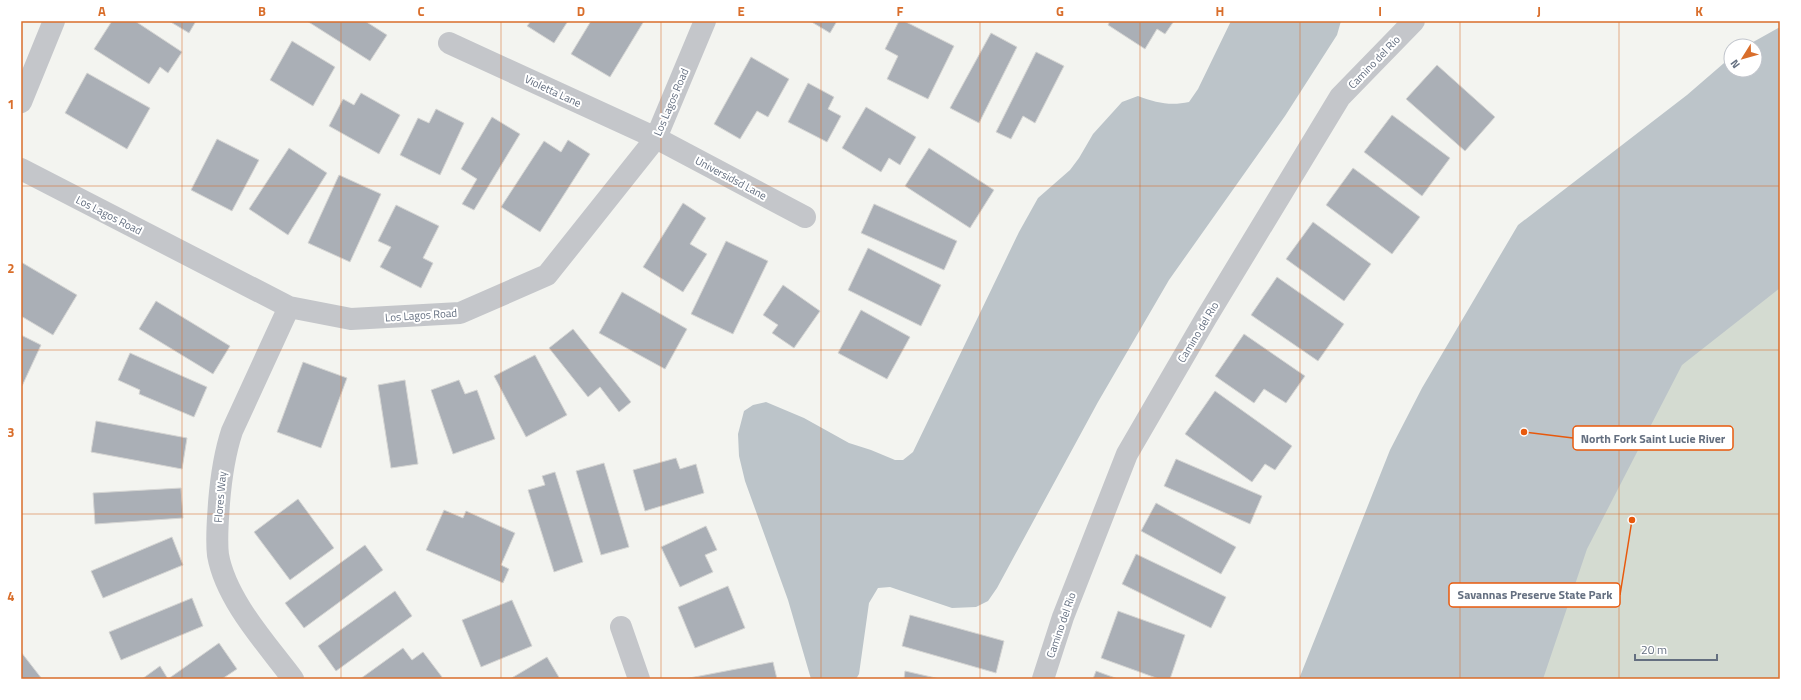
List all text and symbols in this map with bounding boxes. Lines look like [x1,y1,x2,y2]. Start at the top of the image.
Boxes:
text: A [98,1,106,21]
text: B [258,1,266,21]
text: C [417,1,425,21]
text: D [577,1,585,21]
text: E [737,1,745,21]
text: F [897,1,904,21]
text: G [1056,1,1064,21]
text: H [1216,1,1224,21]
text: I [1378,1,1382,21]
text: J [1537,1,1541,21]
text: K [1695,1,1703,21]
street label: Camino del Rio [1344,32,1404,92]
north arrow [1723,38,1763,78]
text: N [1726,56,1744,72]
street label: Los Lagos Road [650,66,693,138]
street label: Violetta Lane [522,71,584,111]
text: 1 [7,94,15,114]
street label: Universidsd Lane [692,152,770,204]
street label: Los Lagos Road [73,191,145,239]
text: 2 [7,258,15,278]
street label: Camino del Rio [1173,298,1223,366]
street label: Los Lagos Road [384,304,458,325]
text: 3 [7,422,15,442]
callout: North Fork Saint Lucie River [1573,426,1733,450]
text: North Fork Saint Lucie River [1581,429,1726,448]
street label: Flores Way [210,470,230,523]
callout: Savannas Preserve State Park [1449,583,1620,607]
text: Savannas Preserve State Park [1458,585,1613,604]
text: 4 [7,586,15,606]
street label: Camino del Rio [1042,590,1080,660]
scale bar [1635,636,1717,662]
text: 20 m [1641,640,1667,659]

